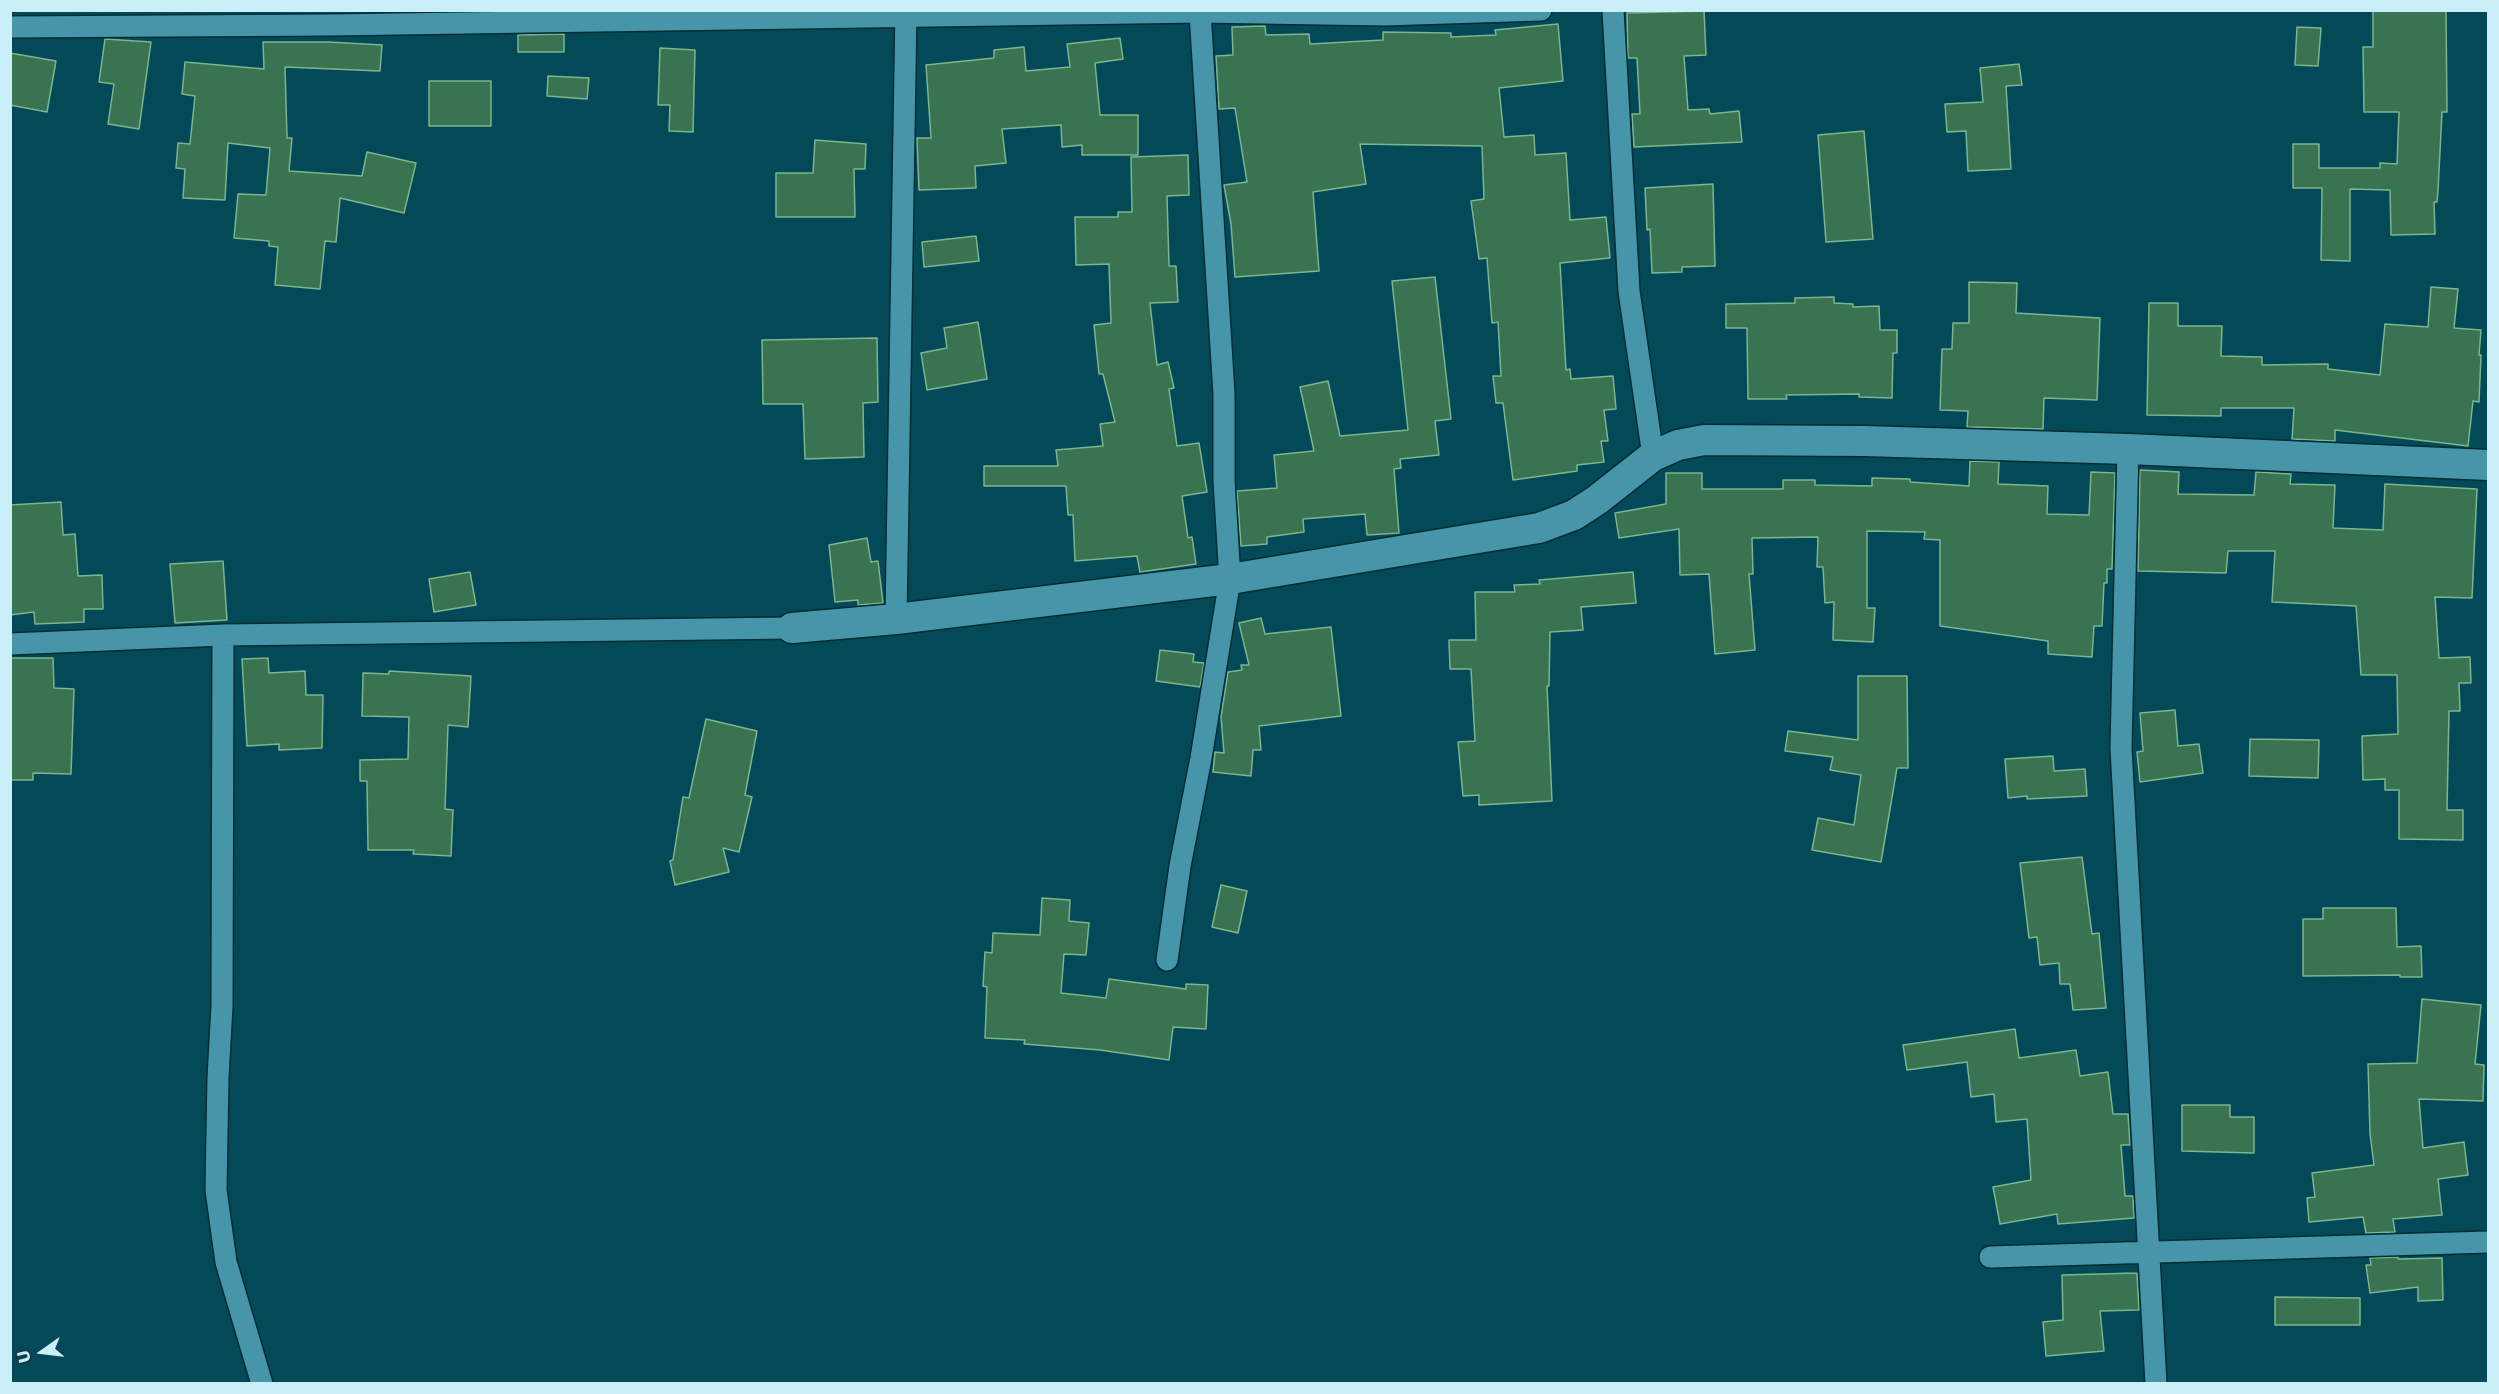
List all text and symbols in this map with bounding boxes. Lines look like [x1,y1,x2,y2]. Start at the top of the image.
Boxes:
north arrow [12,1322,72,1382]
text: U [13,1348,35,1365]

